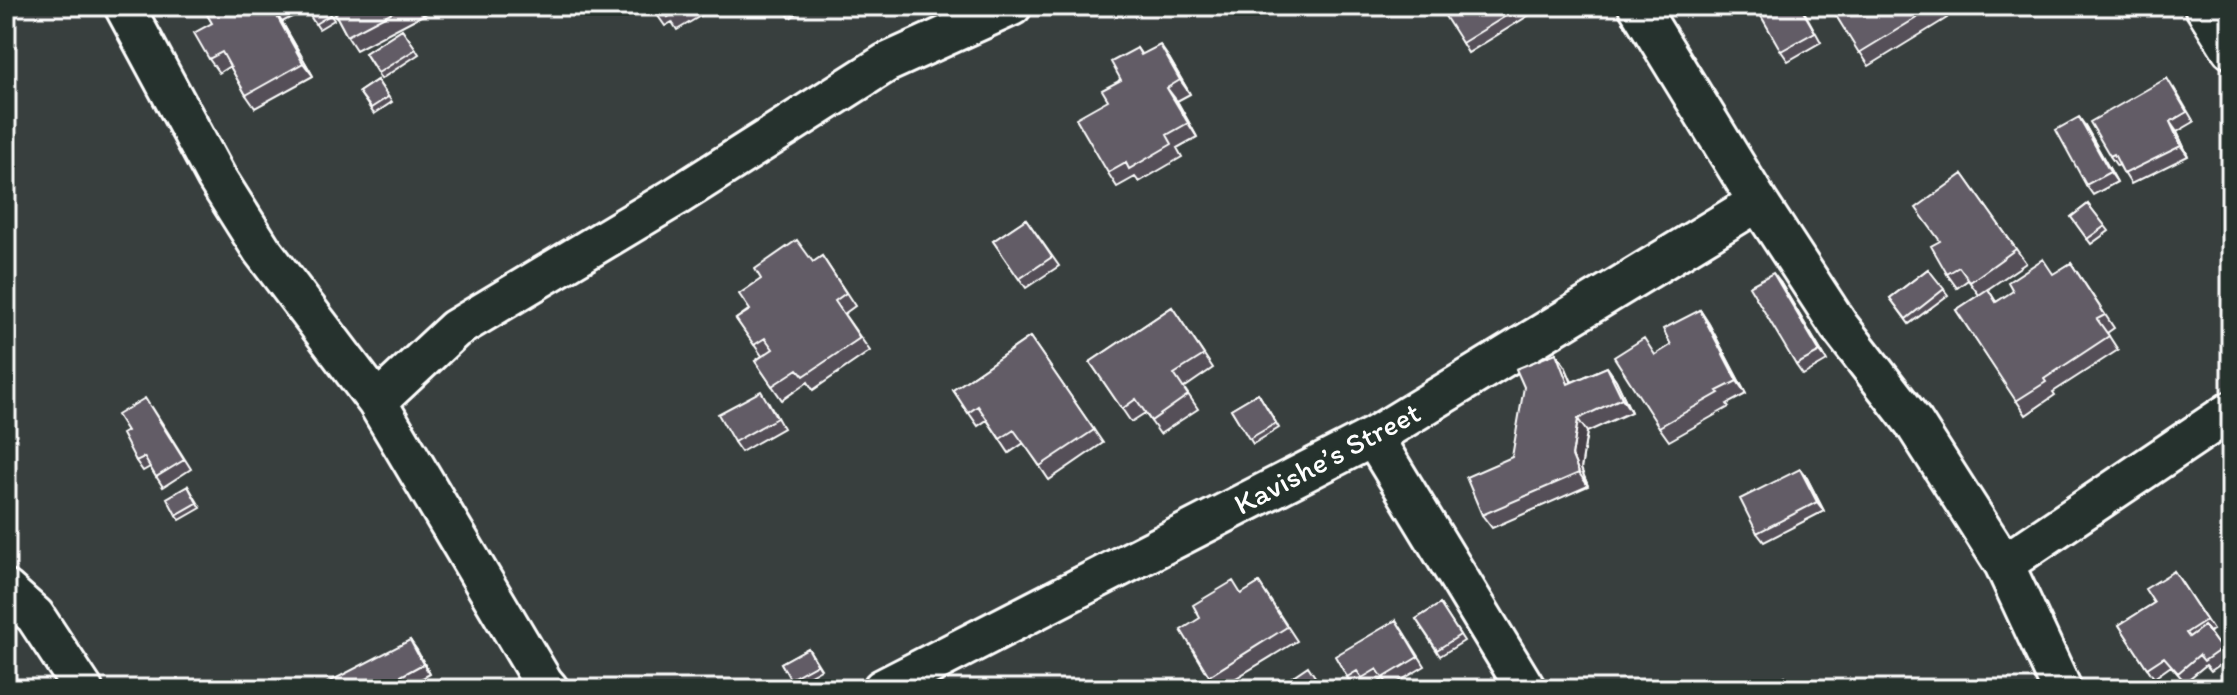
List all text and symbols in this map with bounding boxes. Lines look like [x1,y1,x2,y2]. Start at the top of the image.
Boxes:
street label: Kavishe’s Street [1227,393,1427,523]

